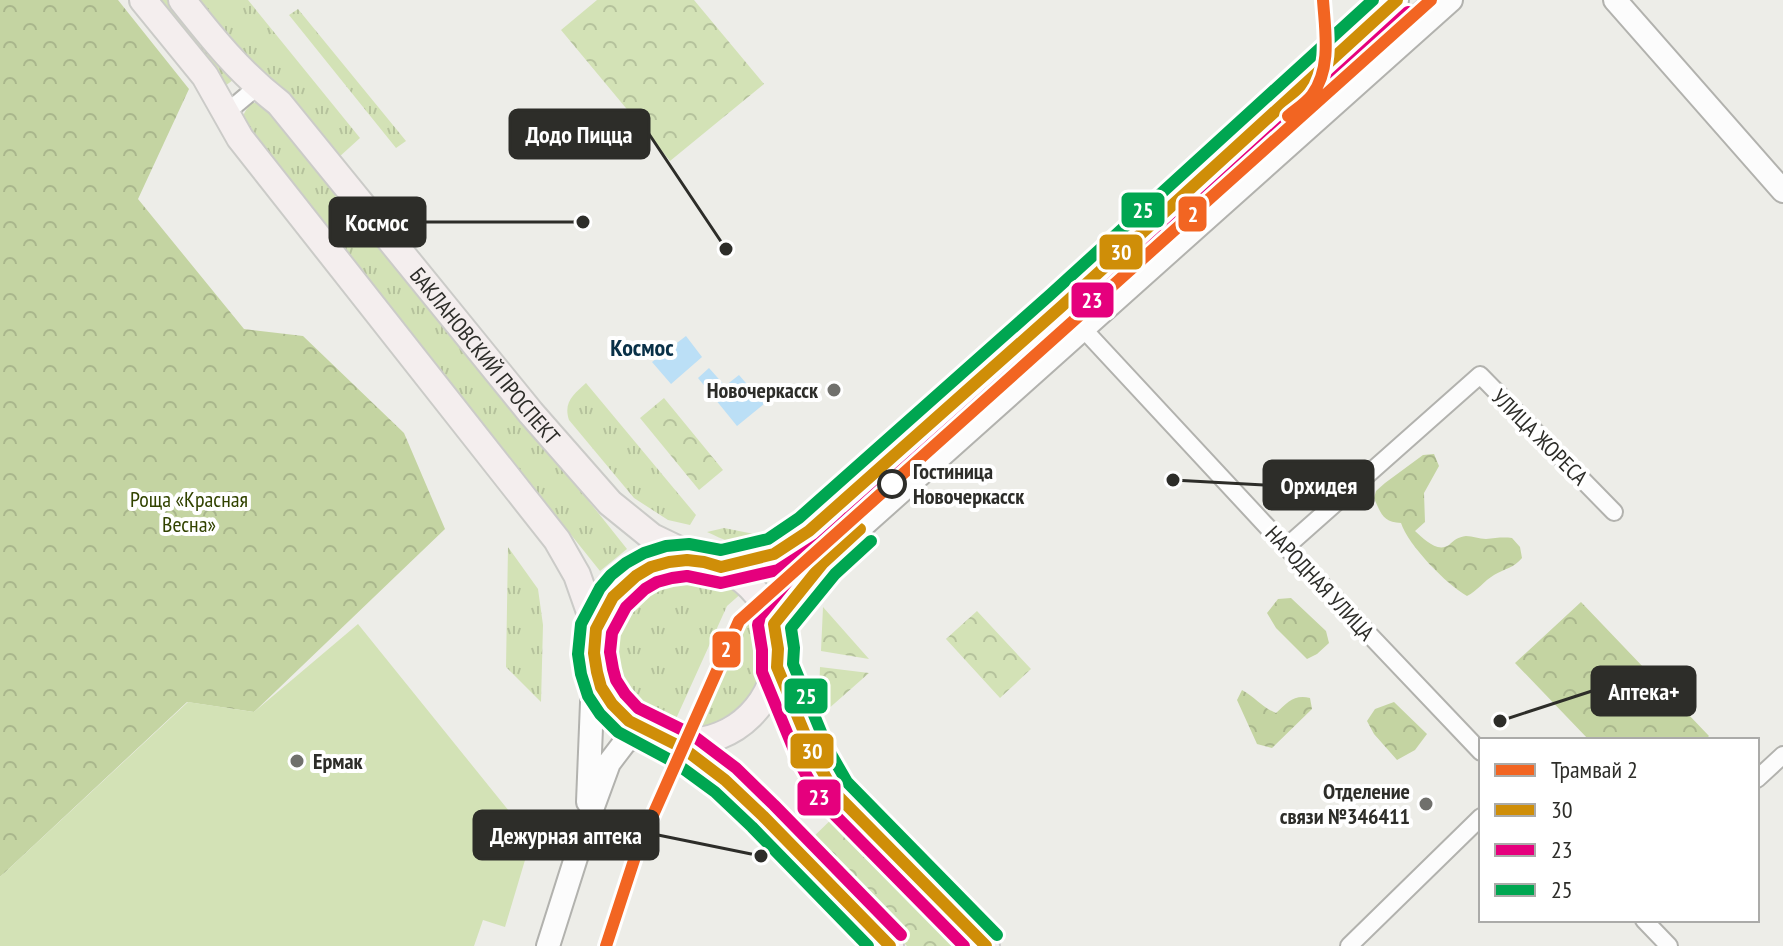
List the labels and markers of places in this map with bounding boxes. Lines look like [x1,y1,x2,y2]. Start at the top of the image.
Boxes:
callout: Додо Пицца [510,110,649,158]
callout: Космос [330,198,425,246]
place label: Новочеркасск [707,376,819,404]
marker: Новочеркасск [825,381,843,399]
place label: Гостиница Новочеркасск [913,457,1025,510]
callout: Орхидея [1264,461,1373,509]
marker: Гостиница Новочеркасск [878,470,906,498]
callout: Аптека+ [1592,667,1695,715]
place label: Ермак [313,747,364,775]
marker: Ермак [288,752,306,770]
place label: Отделение связи №346411 [1280,777,1410,830]
marker: Отделение связи №346411 [1417,795,1435,813]
callout: Дежурная аптека [474,811,658,859]

